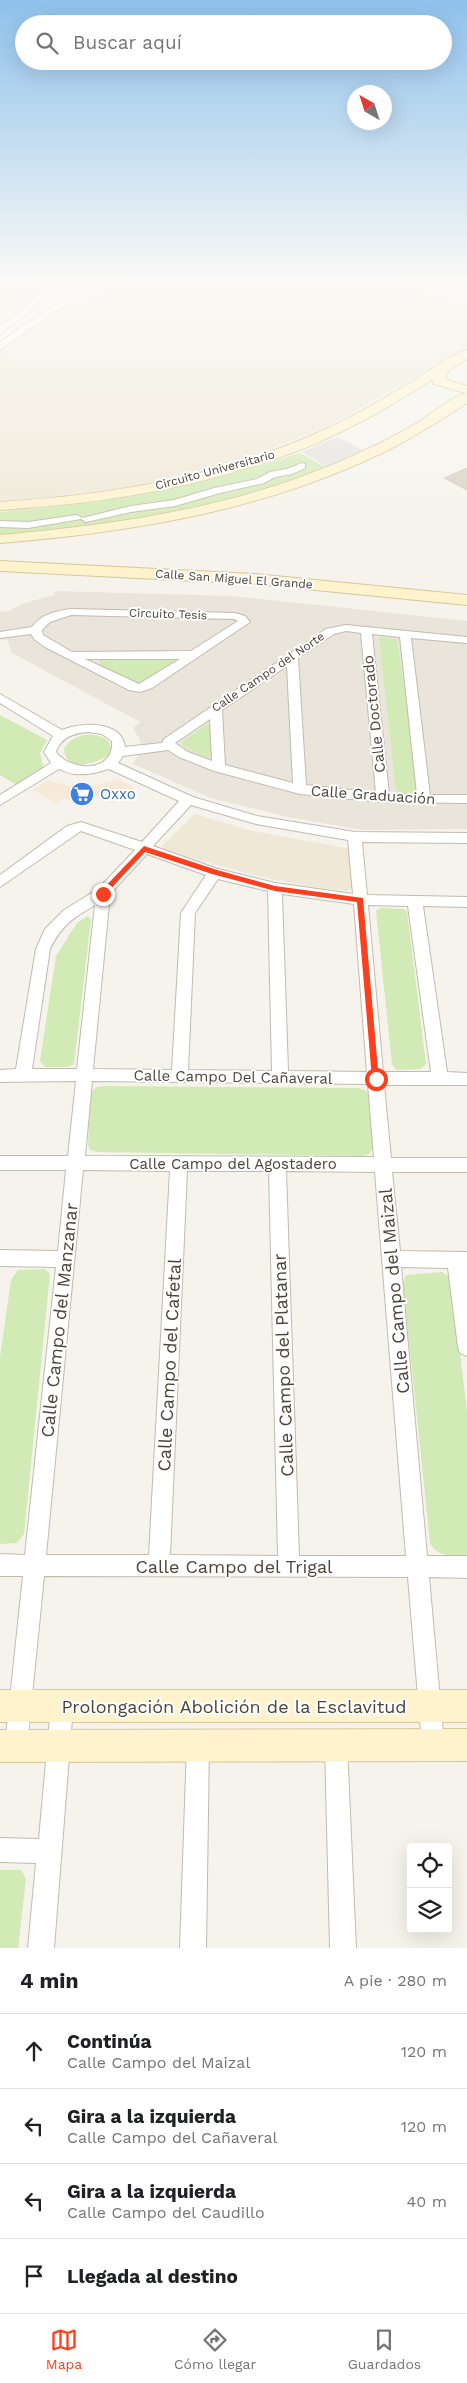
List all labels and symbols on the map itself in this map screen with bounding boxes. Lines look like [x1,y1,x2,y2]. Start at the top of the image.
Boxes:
north arrow [347,85,392,130]
street label: Circuito Universitario [154,447,276,493]
street label: Calle San Miguel El Grande [155,567,313,591]
street label: Circuito Tesis [129,606,207,622]
street label: Calle Campo del Norte [209,629,327,715]
street label: Calle Doctorado [359,654,389,774]
supermarket icon: Oxxo [69,781,95,807]
street label: Calle Graduación [310,782,436,808]
place label: Oxxo [100,785,136,803]
route end [92,883,115,906]
street label: Calle Campo Del Cañaveral [133,1066,333,1088]
route start [365,1068,388,1091]
street label: Calle Campo del Agostadero [129,1155,337,1173]
street label: Calle Campo del Maizal [375,1187,413,1395]
street label: Calle Campo del Manzanar [36,1202,82,1438]
street label: Calle Campo del Platanar [269,1253,297,1477]
street label: Calle Campo del Cafetal [153,1257,185,1472]
street label: Calle Campo del Trigal [135,1556,333,1577]
street label: Prolongación Abolición de la Esclavitud [61,1696,407,1717]

